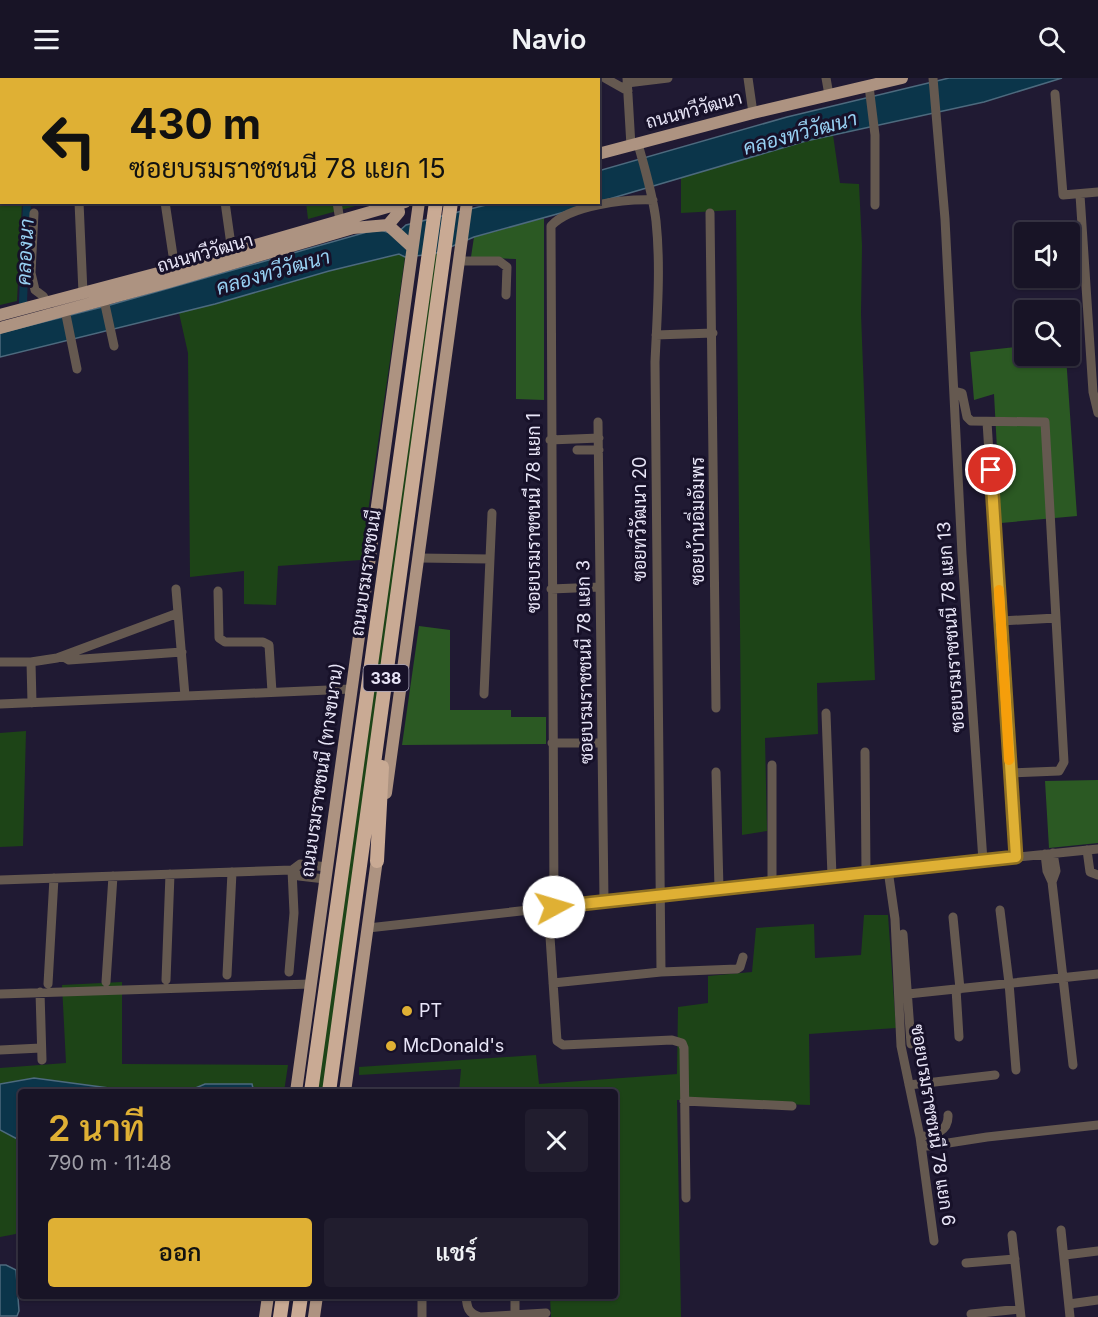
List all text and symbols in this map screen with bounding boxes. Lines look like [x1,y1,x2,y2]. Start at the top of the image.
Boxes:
icon: menu [30,23,63,56]
text: Navio [512,23,586,56]
icon: search [1035,23,1068,56]
street label: ถนนทวีวัฒนา [643,85,744,132]
text: 430 m [129,98,261,149]
icon: left [30,102,108,180]
water label: คลองทวีวัฒนา [740,105,860,160]
text: ซอยบรมราชชนนี 78 แยก 15 [129,152,446,185]
water label: คลองนา [11,218,39,286]
map controls [1014,222,1080,366]
button: sound [1014,222,1080,288]
street label: ถนนทวีวัฒนา [154,227,255,276]
water label: คลองทวีวัฒนา [213,243,333,300]
button: search [1014,300,1080,366]
street label: ซอยบรมราชชนนี 78 แยก 1 [521,413,544,613]
pin [965,444,1016,495]
icon: arrive [974,453,1007,486]
street label: ซอยบ้านอิ่มอัมพร [683,456,708,585]
street label: ซอยทวีวัฒนา 20 [627,457,650,581]
street label: ถนนบรมราชชนนี [344,508,385,637]
street label: ซอยบรมราชชนนี 78 แยก 13 [931,521,968,733]
street label: ซอยบรมราชชนนี 78 แยก 3 [570,560,597,764]
street label: ถนนบรมราชชนนี (ทางขนาน) [294,661,347,878]
road number: 338 [364,665,408,691]
position arrow [522,875,586,939]
place label: PT [419,1000,442,1021]
marker: PT [400,1004,414,1018]
street label: ซอยบรมราชชนนี 78 แยก 6 [907,1022,962,1227]
place label: McDonald's [403,1035,504,1056]
marker: McDonald's [384,1039,398,1053]
text: 2 นาที [48,1106,145,1150]
button: close [525,1109,588,1172]
text: 790 m · 11:48 [48,1151,172,1175]
button: ออก [48,1218,312,1287]
button: แชร์ [324,1218,588,1287]

